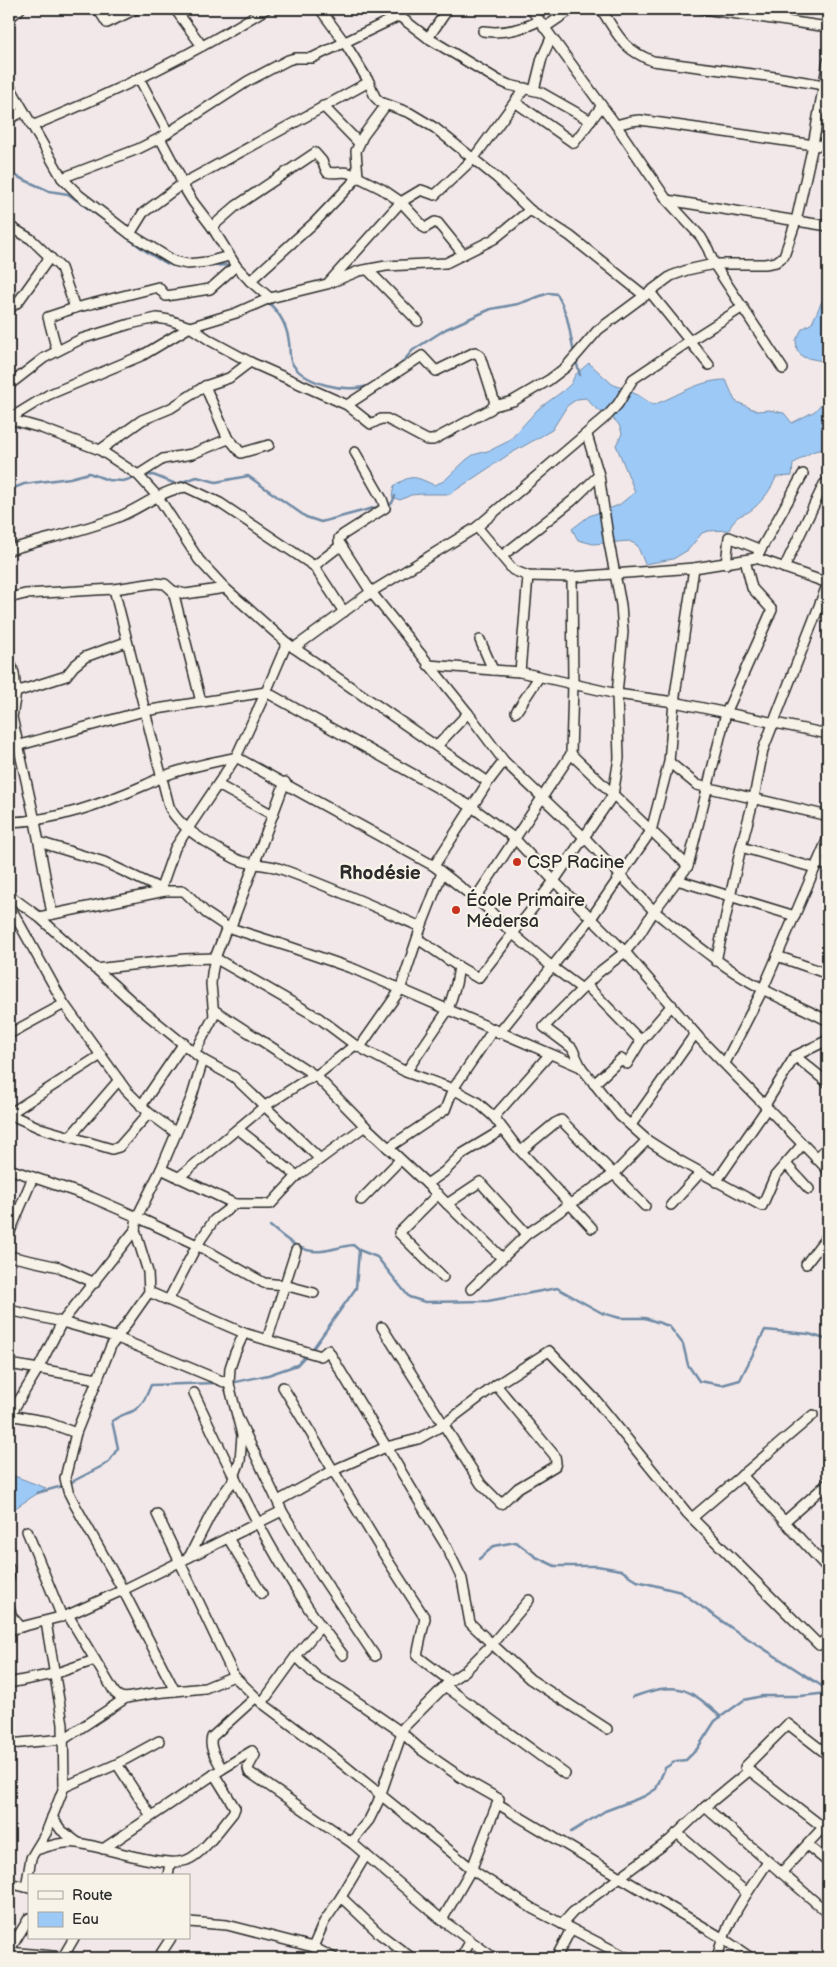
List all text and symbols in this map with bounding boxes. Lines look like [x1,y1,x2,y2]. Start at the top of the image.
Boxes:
place label: CSP Racine [527,852,625,873]
marker: CSP Racine [511,856,523,868]
district label: Rhodésie [339,862,421,885]
place label: École Primaire Médersa [466,888,585,932]
marker: École Primaire Médersa [450,904,462,916]
legend [28,1874,190,1940]
text: Route [72,1886,113,1905]
text: Eau [72,1910,99,1929]

